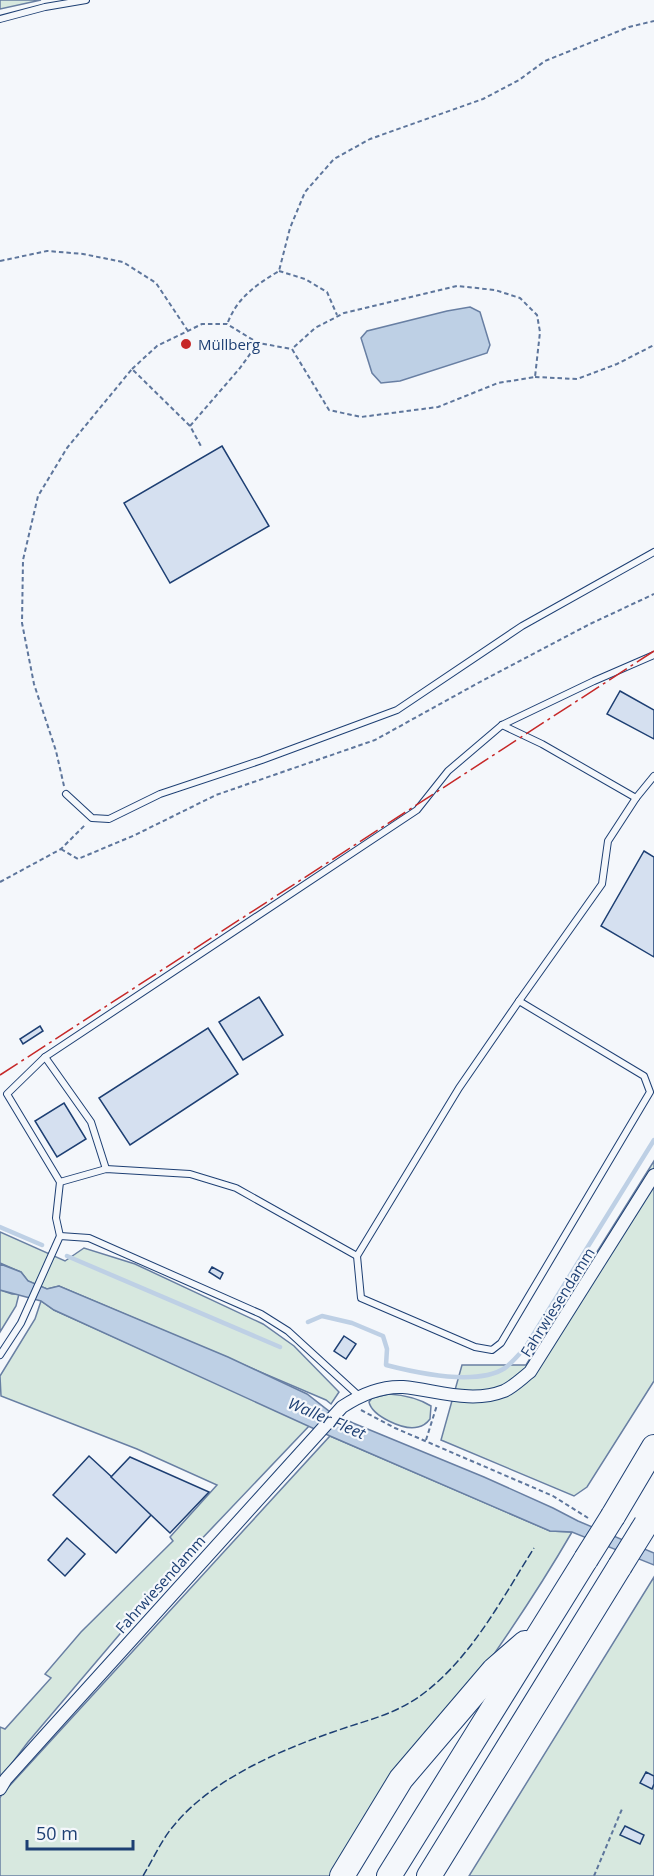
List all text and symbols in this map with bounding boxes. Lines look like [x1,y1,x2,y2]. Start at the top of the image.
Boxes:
place label: Müllberg [198,334,260,354]
marker: Müllberg [179,337,193,351]
street label: Fahrwiesendamm [515,1244,599,1360]
water label: Waller Fleet [285,1392,370,1444]
street label: Fahrwiesendamm [111,1531,209,1637]
scale bar [27,1813,134,1851]
text: 50 m [36,1821,78,1845]

